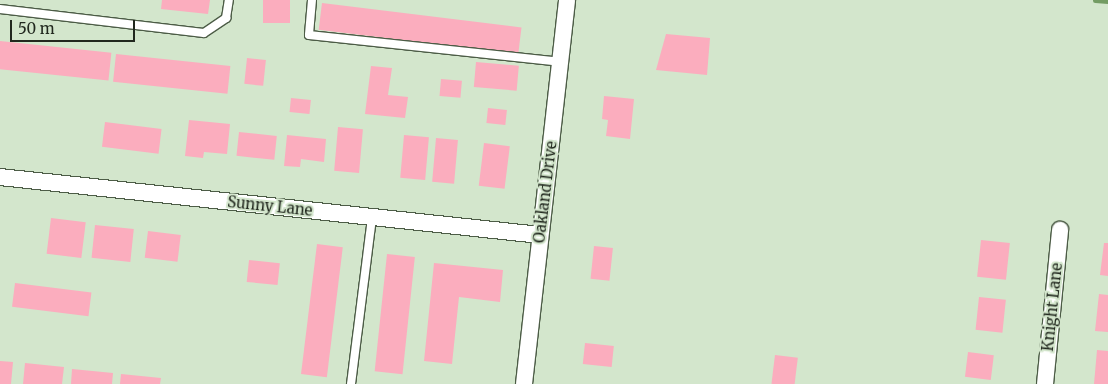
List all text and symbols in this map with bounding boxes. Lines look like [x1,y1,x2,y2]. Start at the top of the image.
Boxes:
scale bar [12,10,138,42]
text: 50 m [18,19,55,38]
street label: Oakland Drive [530,140,560,244]
street label: Sunny Lane [227,193,313,219]
street label: Knight Lane [1038,262,1066,352]

